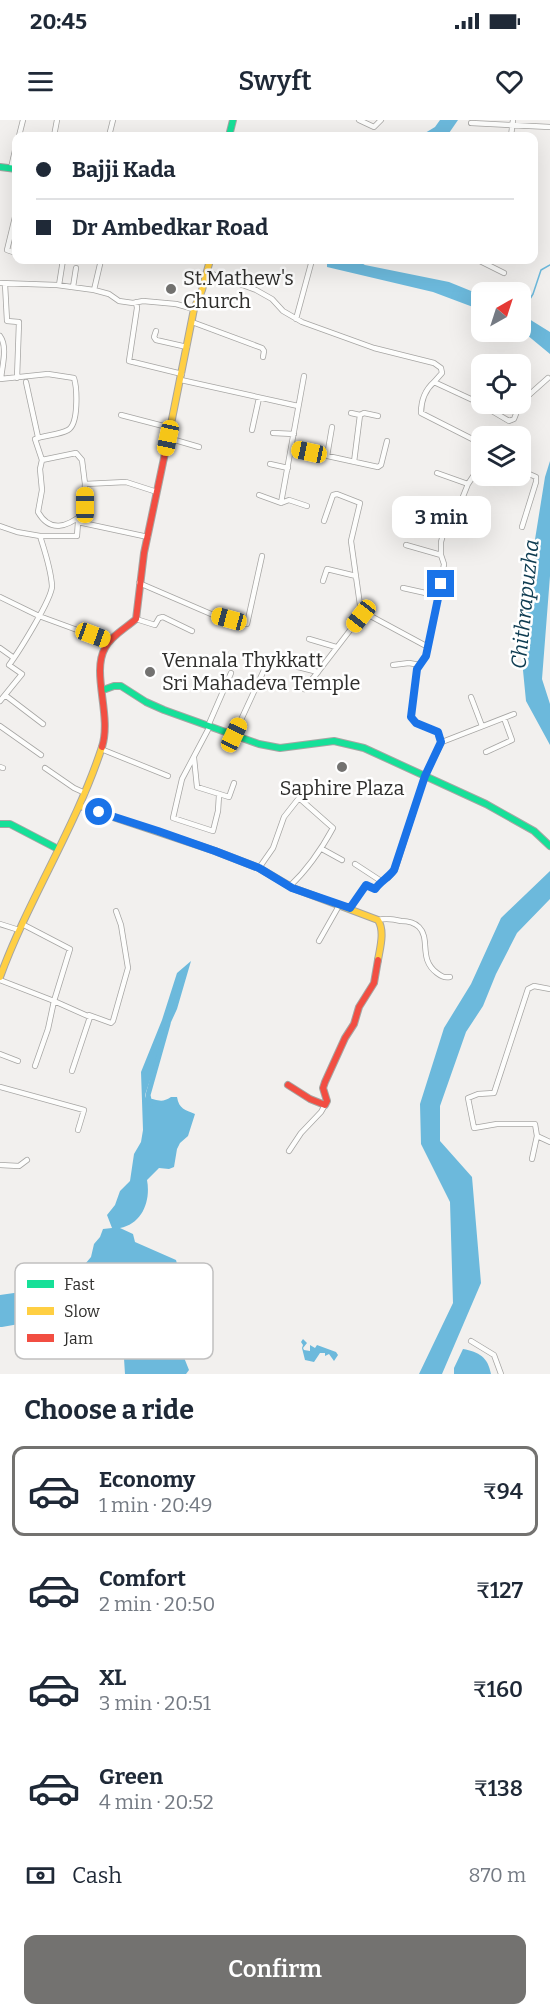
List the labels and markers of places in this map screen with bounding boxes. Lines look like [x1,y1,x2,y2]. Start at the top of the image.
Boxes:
place label: St.Mathew's Church [183,266,294,313]
marker: St.Mathew's Church [164,282,178,296]
place label: Vennala Thykkatt Sri Mahadeva Temple [162,648,361,695]
marker: Vennala Thykkatt Sri Mahadeva Temple [143,665,157,679]
marker: Saphire Plaza [335,760,349,774]
place label: Saphire Plaza [280,776,404,800]

